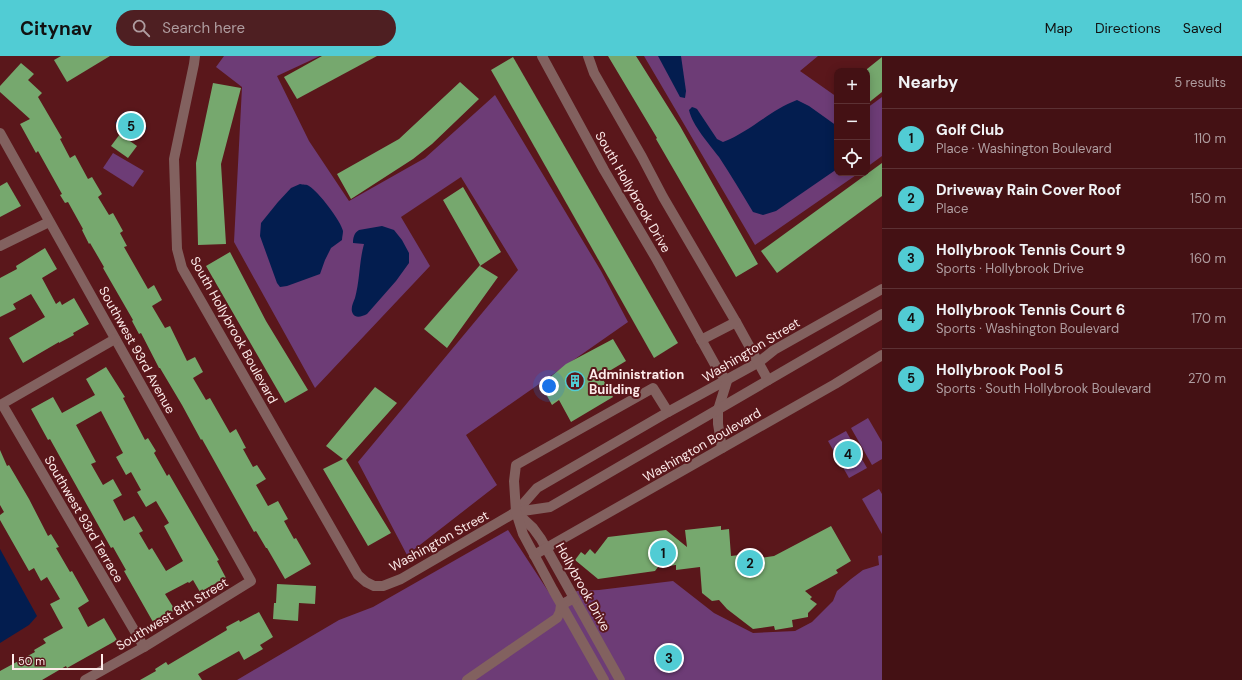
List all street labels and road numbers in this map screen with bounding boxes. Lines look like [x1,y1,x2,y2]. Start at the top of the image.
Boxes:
street label: South Hollybrook Drive [591,128,675,256]
street label: South Hollybrook Boulevard [186,253,282,407]
street label: Southwest 93rd Avenue [95,283,179,417]
street label: Washington Street [699,314,803,386]
street label: Washington Boulevard [640,404,764,486]
street label: Southwest 93rd Terrace [41,452,127,586]
street label: Washington Street [386,507,492,575]
street label: Hollybrook Drive [552,540,614,634]
street label: Southwest 8th Street [113,574,231,654]

